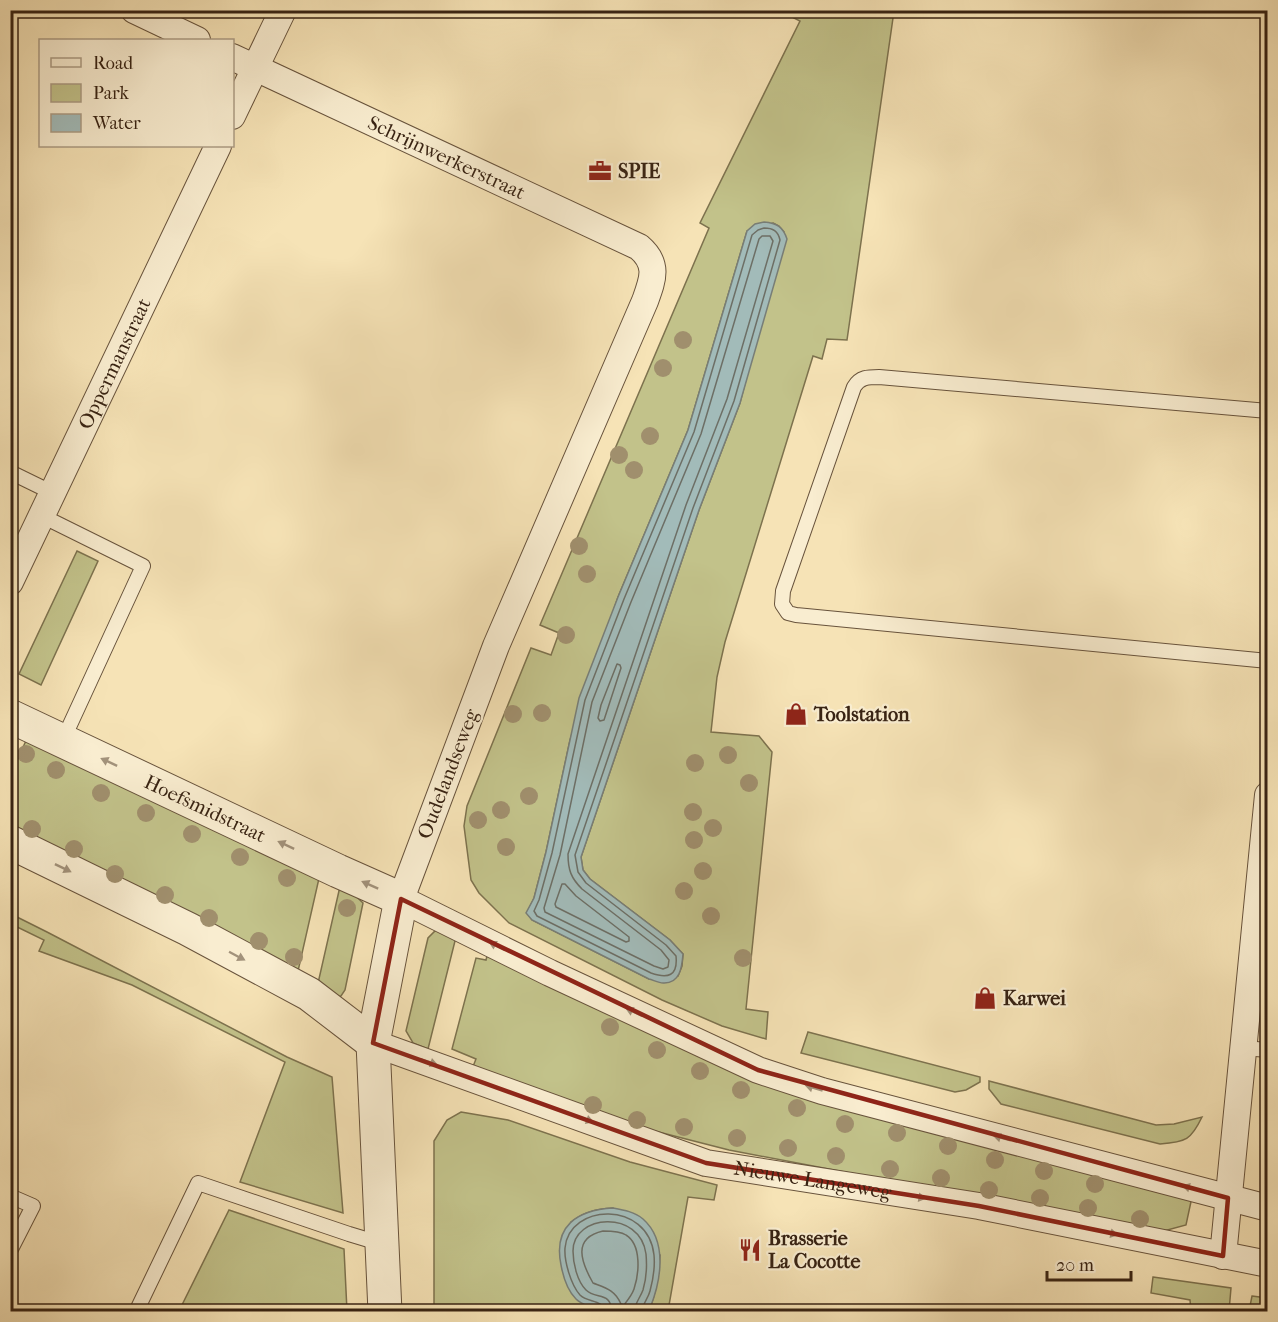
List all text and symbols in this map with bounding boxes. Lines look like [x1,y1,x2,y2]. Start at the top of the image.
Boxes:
legend [39,39,234,147]
text: Road [93,53,133,74]
text: Park [93,83,130,104]
street label: Schrijnwerkerstraat [364,111,529,204]
text: Water [92,113,141,134]
office icon: SPIE [587,158,613,184]
place label: SPIE [618,160,660,183]
street label: Oppermanstraat [73,294,155,433]
shop icon: Toolstation [783,701,809,727]
place label: Toolstation [813,703,910,726]
street label: Oudelandseweg [413,706,483,842]
one-way arrow [101,757,118,766]
street label: Hoefsmidstraat [141,770,270,847]
one-way arrow [277,841,294,850]
one-way arrow [55,864,72,873]
one-way arrow [361,880,378,889]
one-way arrow [489,942,506,951]
one-way arrow [229,951,246,961]
shop icon: Karwei [972,985,998,1011]
place label: Karwei [1003,987,1067,1010]
one-way arrow [626,1008,643,1017]
one-way arrow [420,1057,438,1067]
one-way arrow [805,1083,823,1092]
one-way arrow [576,1115,594,1125]
one-way arrow [993,1133,1011,1142]
street label: Nieuwe Langeweg [732,1156,893,1204]
one-way arrow [1181,1183,1199,1192]
one-way arrow [908,1192,927,1201]
place label: Brasserie La Cocotte [768,1227,860,1273]
one-way arrow [1099,1229,1118,1238]
restaurant icon: Brasserie La Cocotte [737,1237,763,1263]
scale bar [1047,1244,1131,1282]
text: 20 m [1056,1255,1094,1276]

